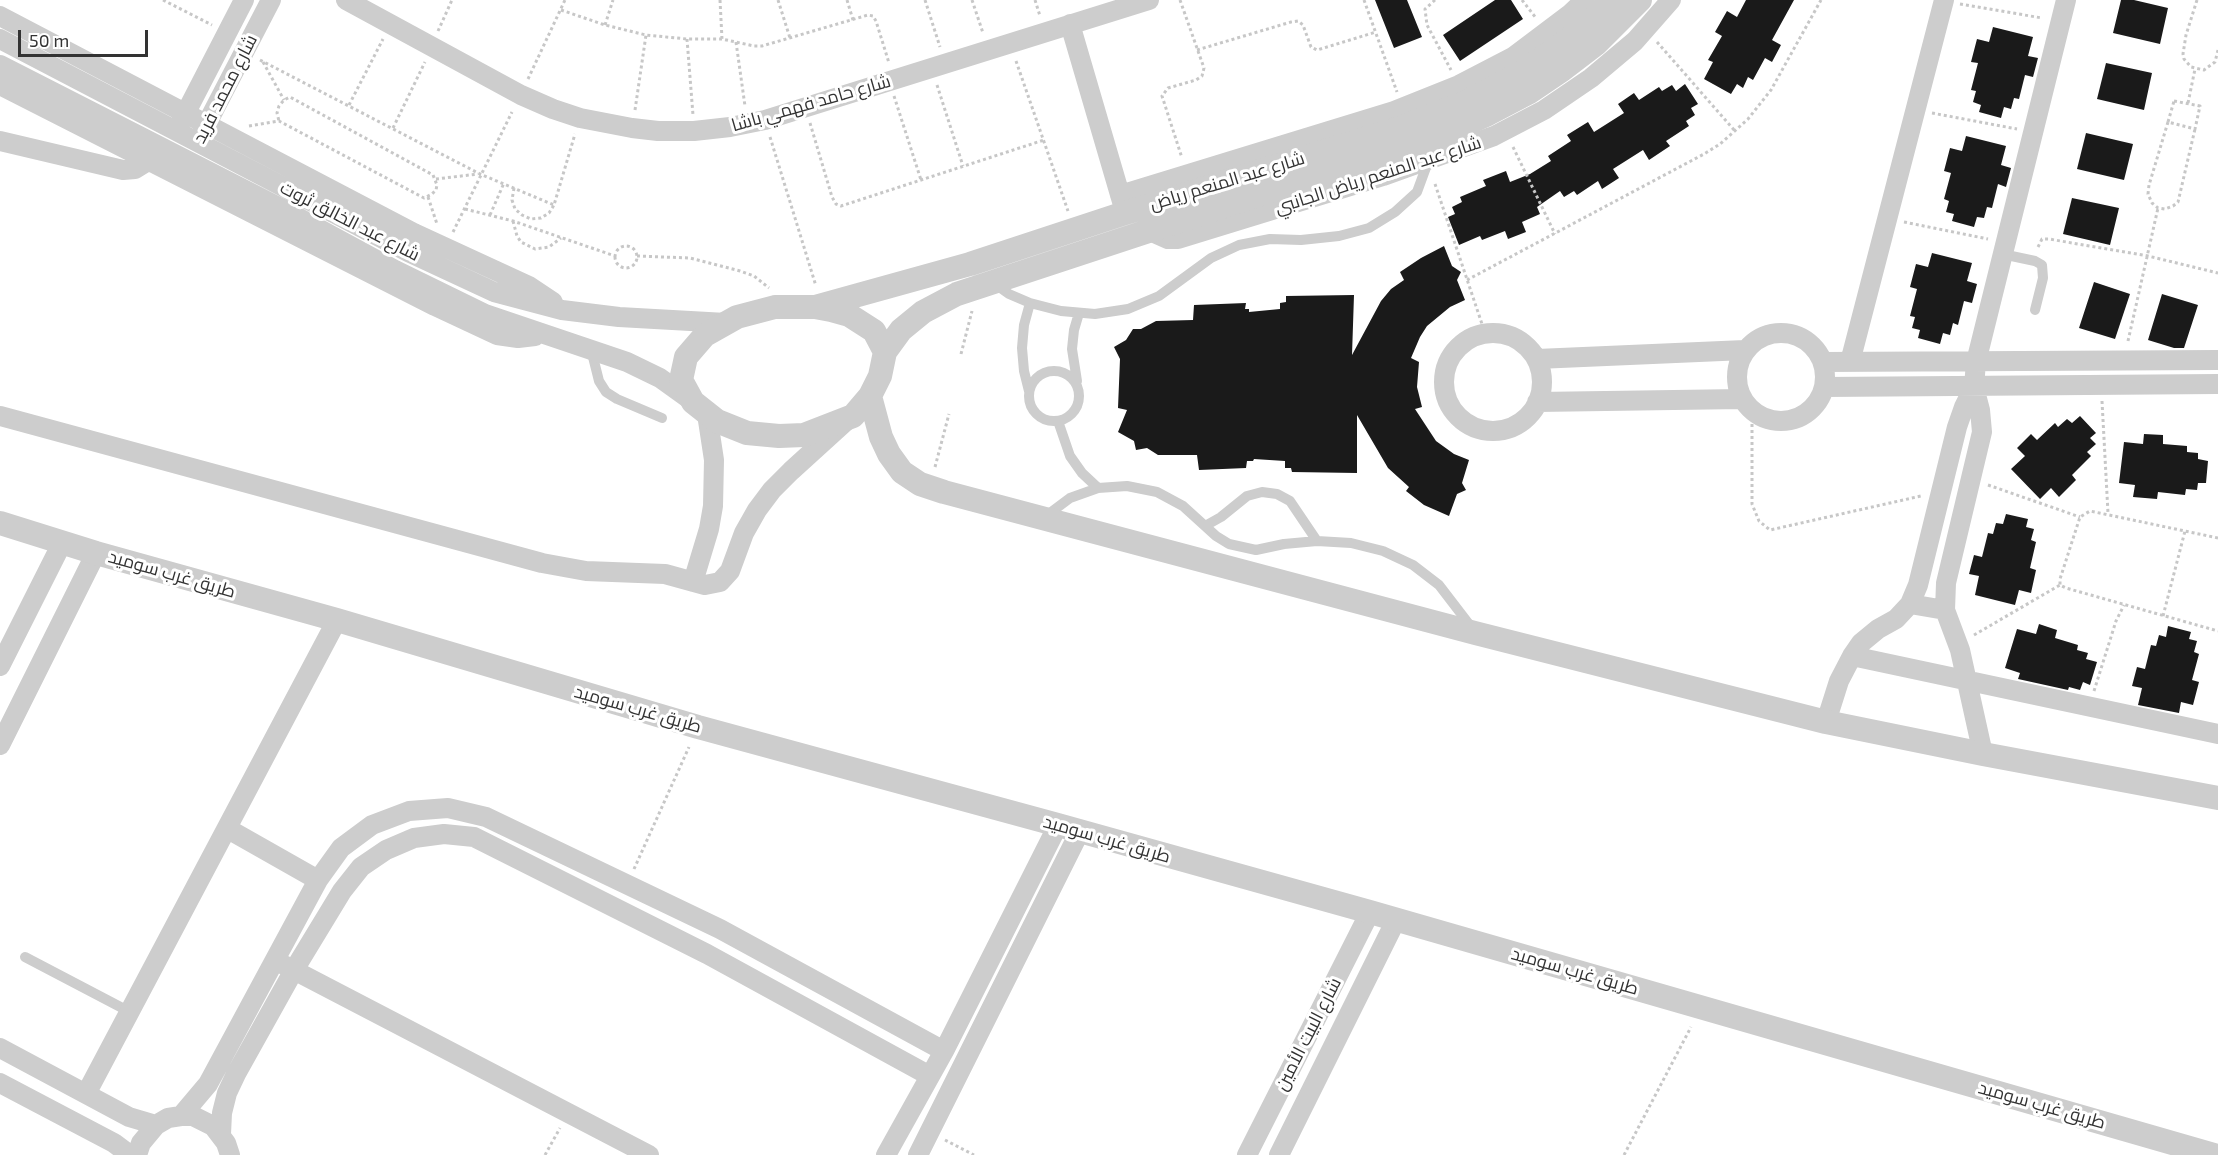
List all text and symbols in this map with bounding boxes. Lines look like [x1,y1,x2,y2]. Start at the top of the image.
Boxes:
scale bar [21,18,152,56]
text: 50 m [29,29,69,51]
street label: شارع محمد فريد [188,31,262,147]
street label: شارع حامد فهمي باشا [729,70,893,136]
street label: شارع عبد المنعم رياض الجانبي [1272,131,1484,219]
street label: شارع عبد المنعم رياض [1147,147,1307,215]
street label: شارع عبد الخالق ثروت [277,176,423,266]
street label: طريق غرب سوميد [106,546,238,602]
street label: طريق غرب سوميد [572,681,704,737]
street label: طريق غرب سوميد [1041,811,1173,867]
street label: طريق غرب سوميد [1509,943,1641,999]
street label: شارع البيت الأمين [1270,974,1346,1094]
street label: طريق غرب سوميد [1976,1077,2108,1133]

